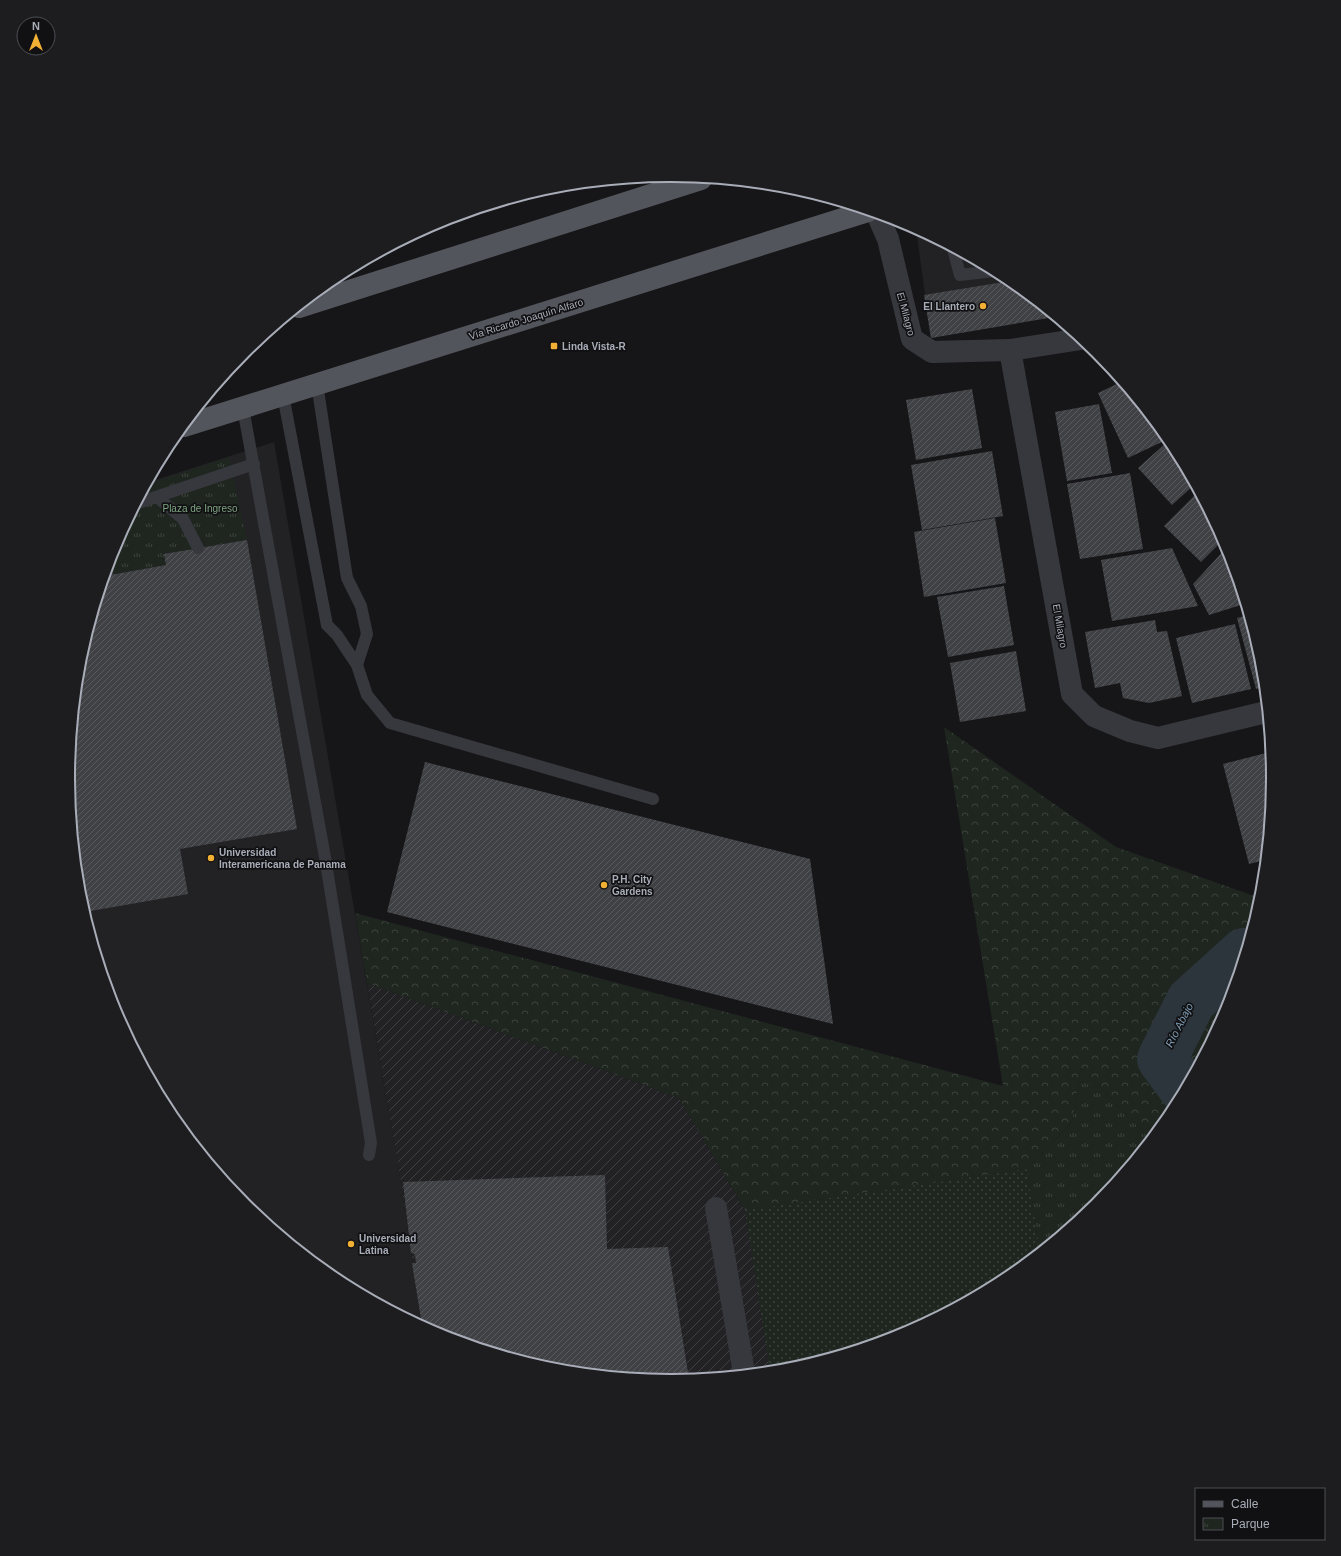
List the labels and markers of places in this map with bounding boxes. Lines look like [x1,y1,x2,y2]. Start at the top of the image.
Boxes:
place label: El Llantero [923,301,975,312]
marker: El Llantero [978,301,988,311]
marker: Linda Vista-R [549,341,559,351]
place label: Linda Vista-R [562,341,626,352]
place label: Universidad Interamericana de Panama [219,847,346,870]
marker: Universidad Interamericana de Panama [206,853,216,863]
place label: P.H. City Gardens [612,874,653,897]
marker: P.H. City Gardens [599,880,609,890]
place label: Universidad Latina [359,1233,416,1256]
marker: Universidad Latina [346,1239,356,1249]

